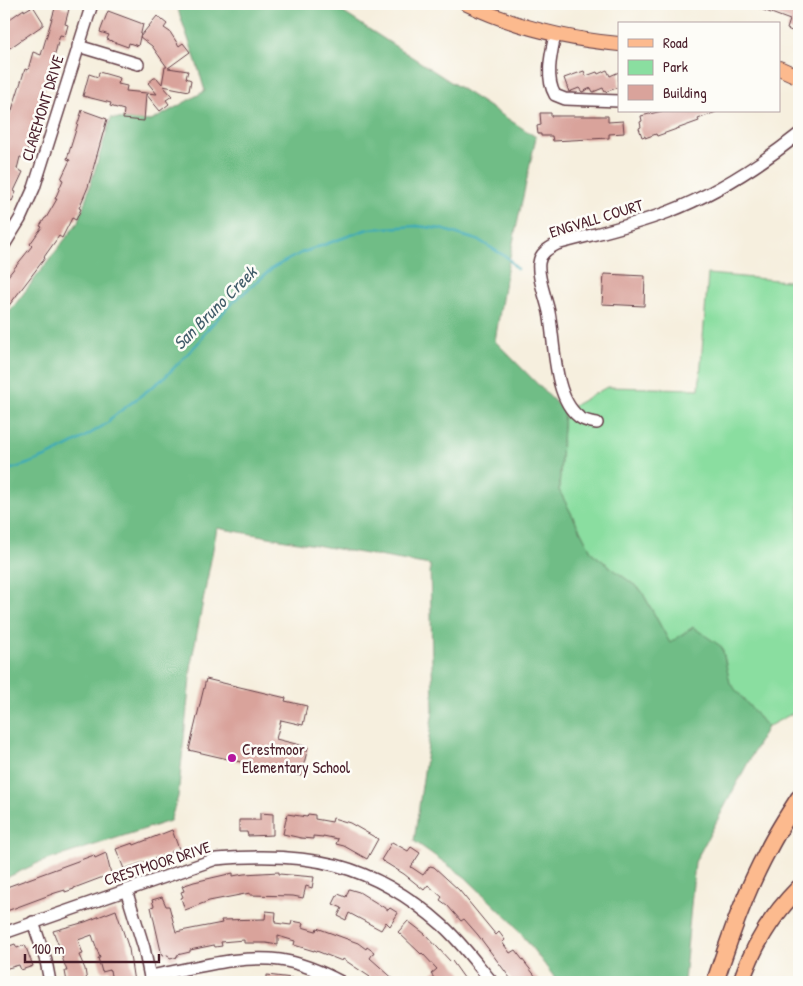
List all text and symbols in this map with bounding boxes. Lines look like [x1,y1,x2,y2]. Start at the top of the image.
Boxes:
legend [618,22,780,112]
text: Road [663,32,688,53]
street label: CLAREMONT DRIVE [15,52,69,164]
text: Park [663,56,688,77]
text: Building [663,82,707,103]
street label: ENGVALL COURT [546,193,646,243]
water label: San Bruno Creek [167,259,263,355]
place label: Crestmoor Elementary School [242,738,351,778]
marker: Crestmoor Elementary School [226,752,238,764]
street label: CRESTMOOR DRIVE [101,835,213,891]
scale bar [25,931,159,963]
text: 100 m [32,938,65,959]

